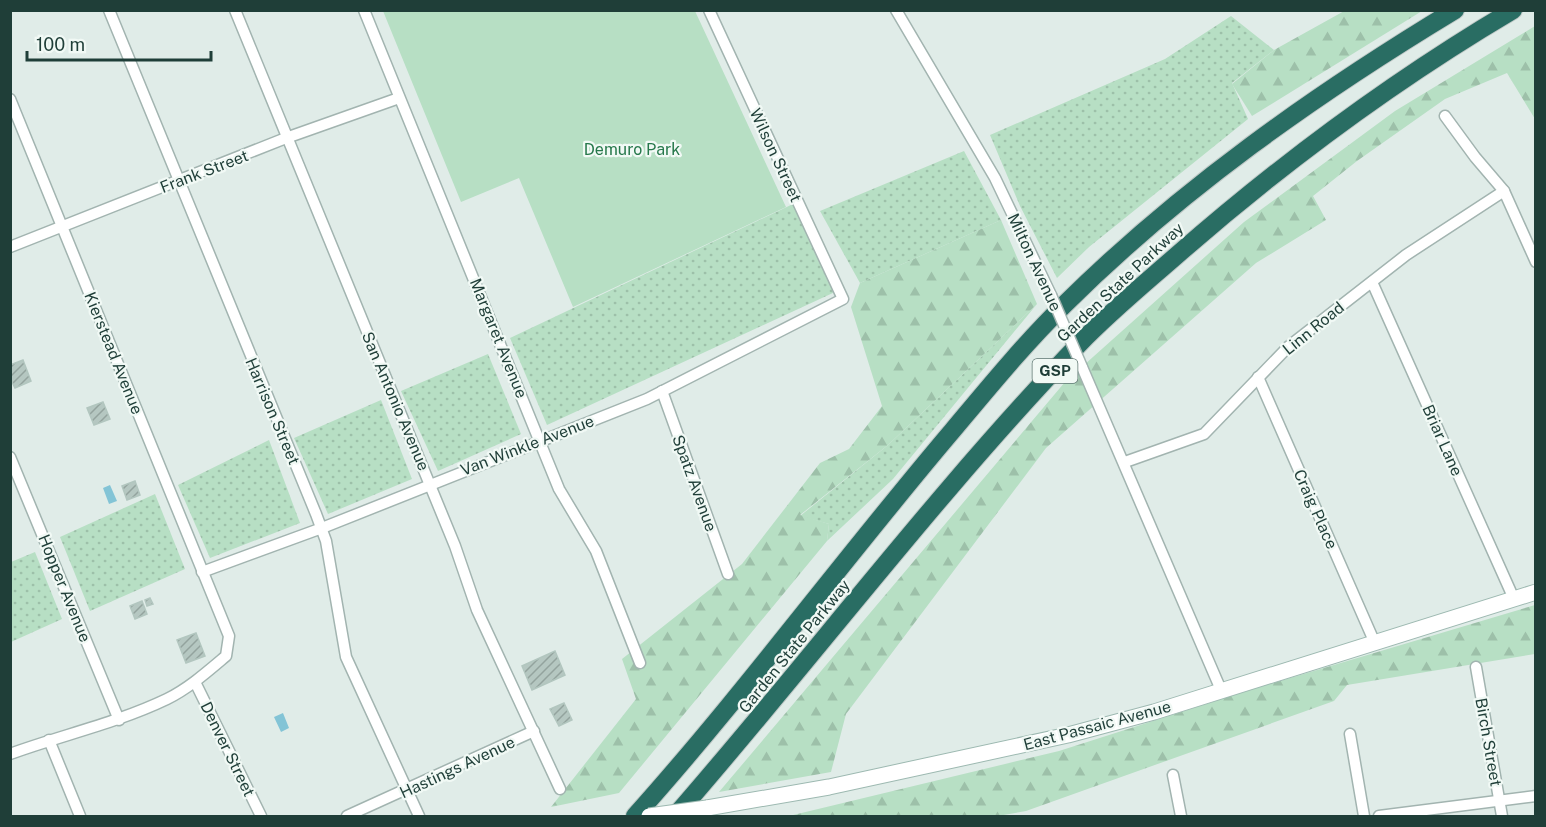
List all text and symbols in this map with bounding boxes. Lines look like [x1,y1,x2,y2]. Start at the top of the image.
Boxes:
scale bar [27,24,212,62]
text: 100 m [36,34,85,55]
street label: Wilson Street [746,105,805,205]
park label: Demuro Park [584,140,680,159]
street label: Frank Street [157,146,251,197]
street label: Milton Avenue [1004,210,1065,314]
street label: Garden State Parkway [1053,218,1188,346]
street label: Margaret Avenue [466,276,531,401]
street label: Kierstead Avenue [80,289,147,417]
street label: Linn Road [1279,298,1348,359]
street label: San Antonio Avenue [358,329,433,473]
street label: Harrison Street [241,355,304,468]
road number: GSP [1032,359,1078,383]
street label: Briar Lane [1418,402,1467,479]
street label: Van Winkle Avenue [458,411,597,480]
street label: Spatz Avenue [668,432,721,534]
street label: Craig Place [1290,466,1342,552]
street label: Hopper Avenue [34,532,95,645]
street label: Garden State Parkway [735,575,854,717]
street label: Birch Street [1471,696,1506,788]
street label: East Passaic Avenue [1021,697,1173,754]
street label: Denver Street [196,699,259,800]
street label: Hastings Avenue [397,732,518,802]

